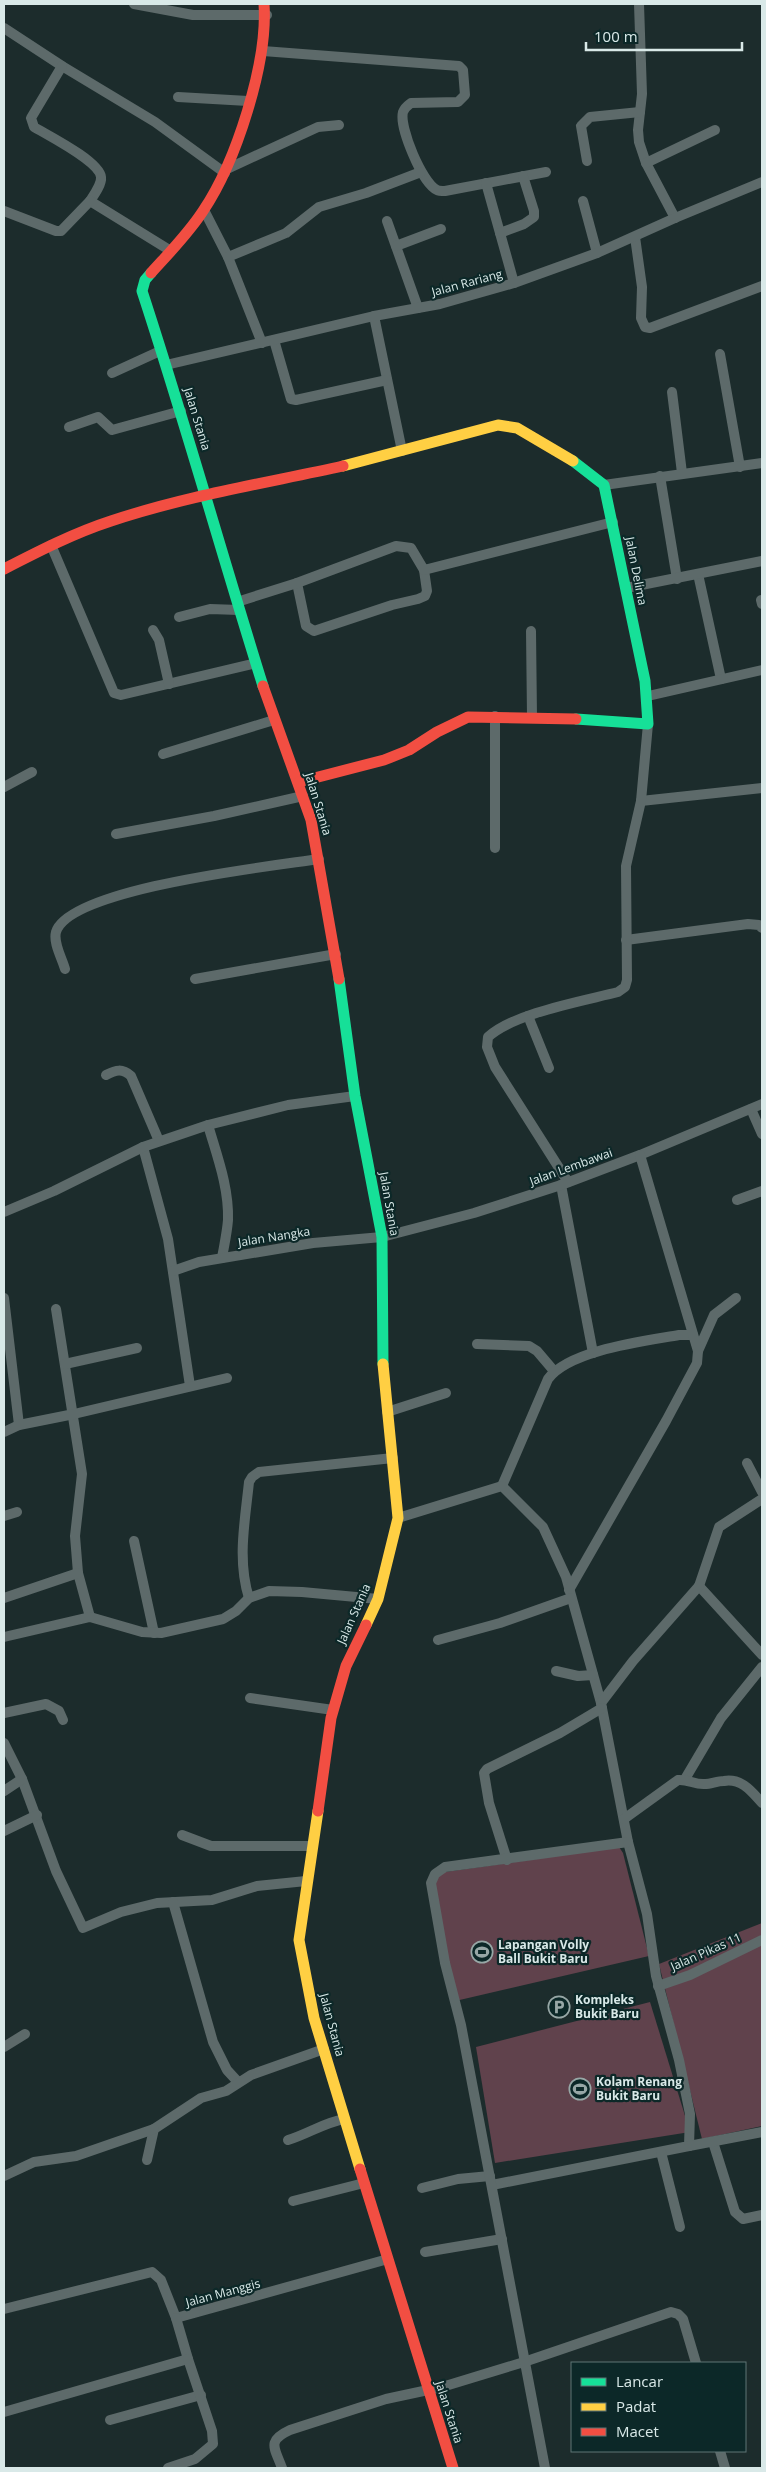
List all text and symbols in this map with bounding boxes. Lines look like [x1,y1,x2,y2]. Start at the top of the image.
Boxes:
scale bar [586,20,742,52]
text: 100 m [594,26,638,46]
street label: Jalan Rariang [429,265,505,300]
street label: Jalan Stania [180,384,215,452]
street label: Jalan Delima [621,534,651,607]
street label: Jalan Stania [301,769,336,837]
street label: Jalan Lembawai [526,1144,615,1190]
street label: Jalan Stania [375,1170,403,1237]
street label: Jalan Nangka [236,1222,311,1251]
street label: Jalan Stania [332,1581,374,1648]
street label: Jalan Pikas 11 [667,1928,744,1975]
place label: Lapangan Volly Ball Bukit Baru [498,1936,589,1967]
sports icon: Lapangan Volly Ball Bukit Baru [470,1940,494,1964]
street label: Jalan Stania [316,1990,349,2058]
place label: Kompleks Bukit Baru [575,1991,639,2022]
parking icon: Kompleks Bukit Baru [547,1995,571,2019]
place label: Kolam Renang Bukit Baru [596,2073,682,2104]
sports icon: Kolam Renang Bukit Baru [568,2077,592,2101]
street label: Jalan Manggis [183,2274,262,2311]
legend [571,2362,746,2452]
text: Lancar [616,2371,663,2391]
street label: Jalan Stania [431,2378,468,2445]
text: Padat [616,2396,656,2416]
text: Macet [616,2421,659,2441]

